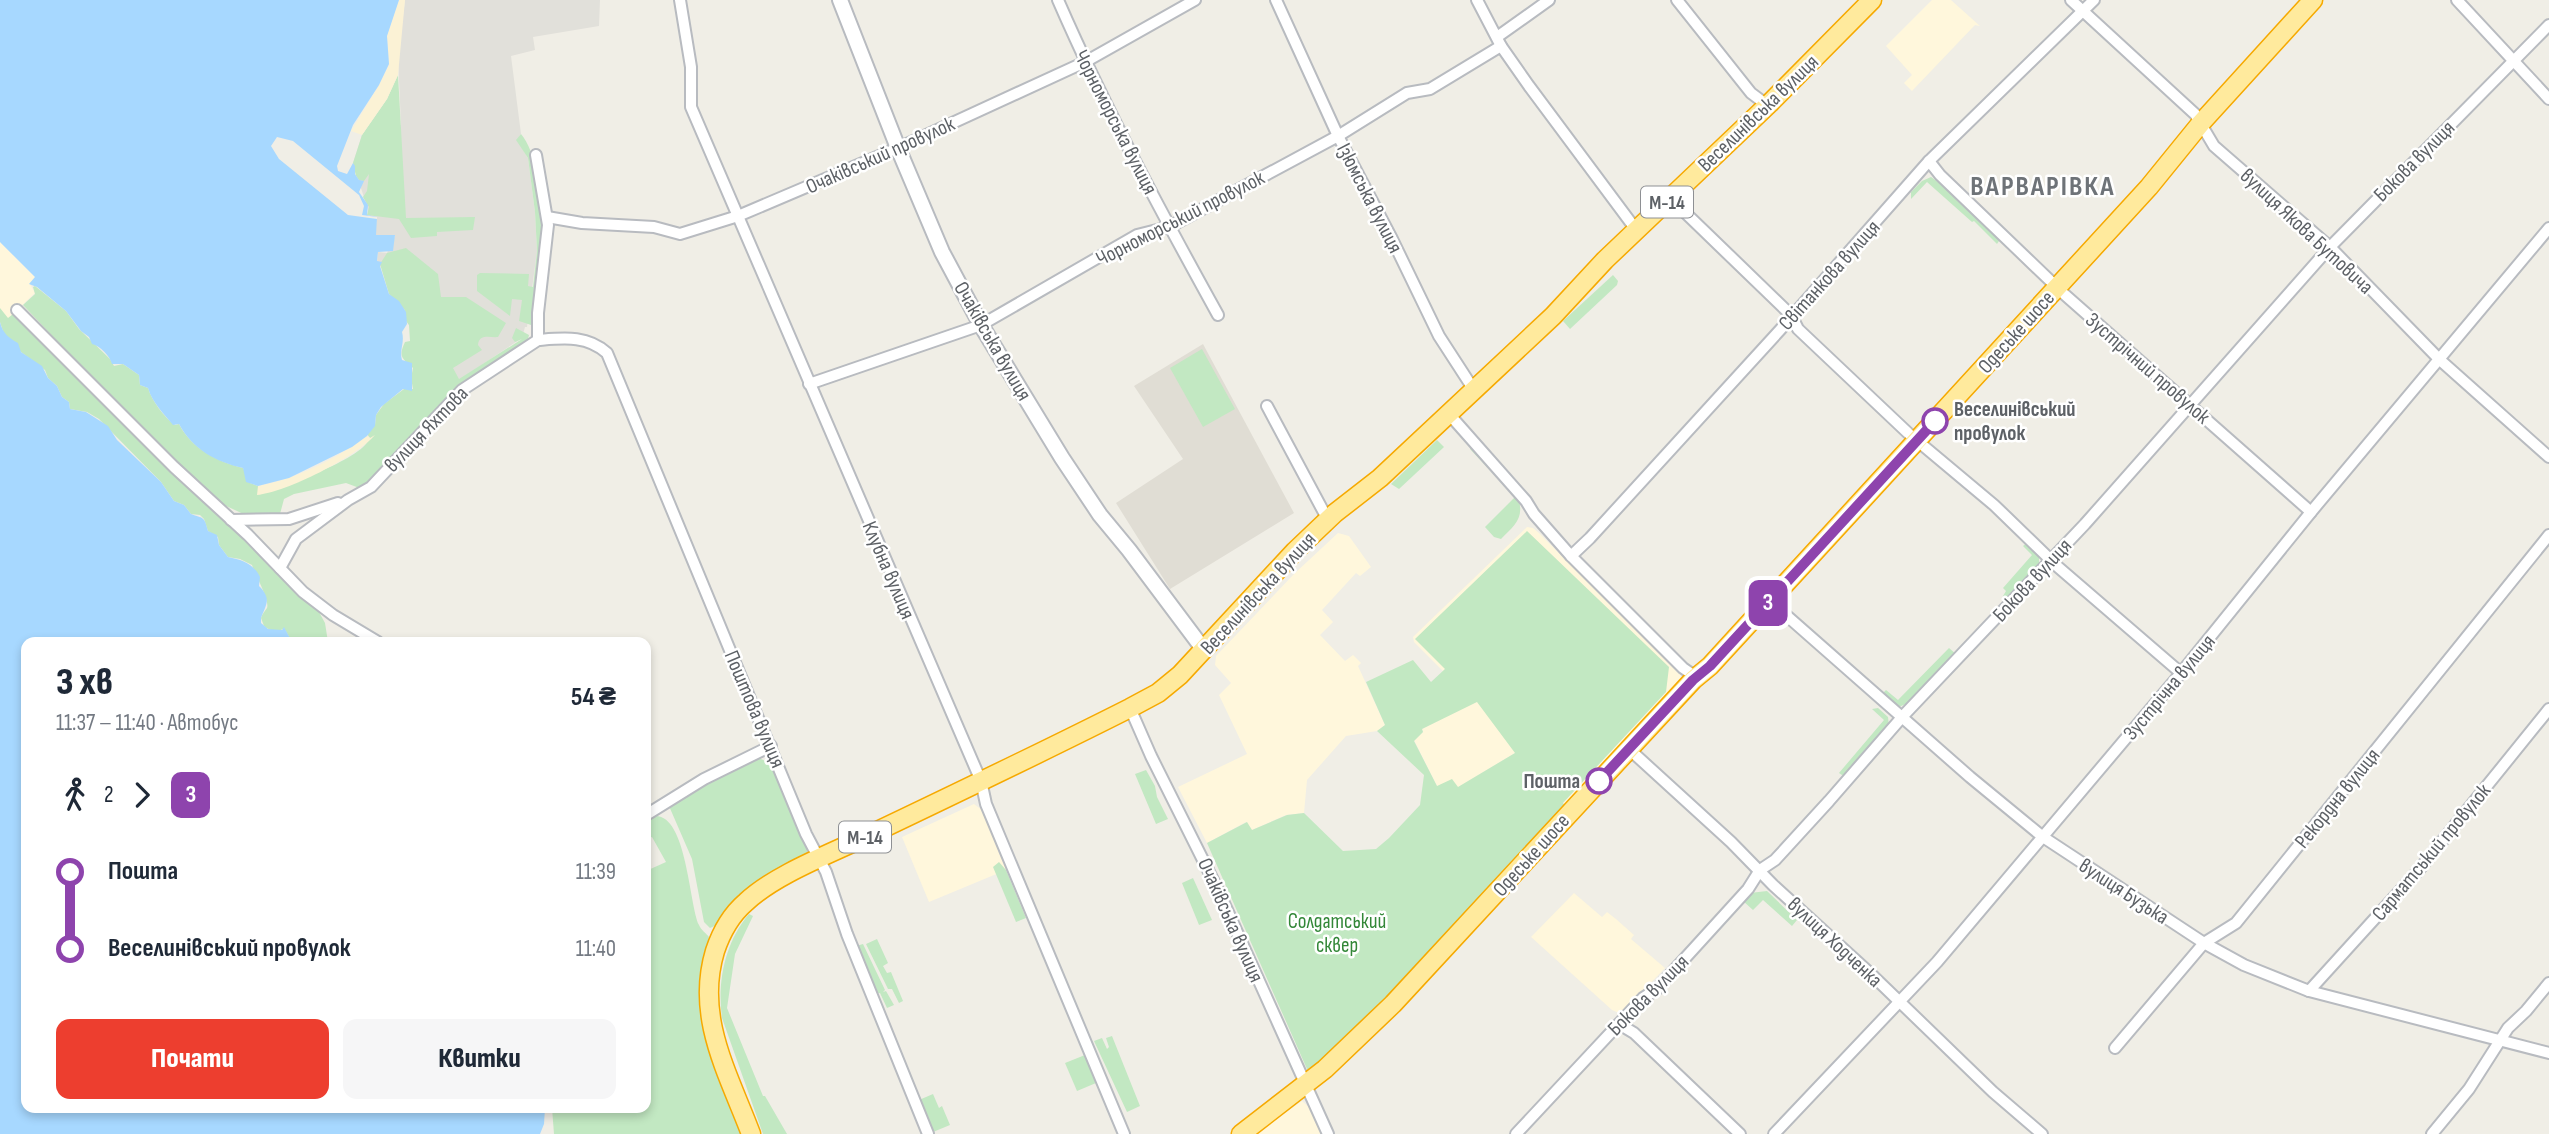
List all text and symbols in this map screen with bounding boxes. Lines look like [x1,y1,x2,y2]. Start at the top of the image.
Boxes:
street label: Чорноморська вулиця [1068,46,1163,199]
street label: Веселинівська вулиця [1693,50,1824,177]
street label: Очаківський провулок [802,111,959,199]
street label: Бокова вулиця [2369,116,2460,207]
street label: Ізюмська вулиця [1331,139,1408,257]
street label: вулиця Якова Бутовича [2235,163,2378,299]
street label: Чорноморський провулок [1092,165,1269,272]
district label: ВАРВАРІВКА [1970,170,2116,203]
road number: М-14 [1641,186,1693,218]
street label: Світанкова вулиця [1773,215,1885,336]
street label: Очаківська вулиця [948,277,1037,405]
street label: Одеське шосе [1973,286,2060,379]
street label: Зустрічний провулок [2080,308,2215,429]
street label: вулиця Яхтова [379,381,473,478]
place label: Веселинівський провулок [1954,397,2076,446]
marker: Веселинівський провулок [1922,408,1948,434]
street label: Клубна вулиця [857,518,920,623]
street label: Веселинівська вулиця [1195,527,1321,660]
street label: Бокова вулиця [1988,534,2077,627]
line badge: 3 [1745,580,1791,626]
text: 3 [1763,588,1773,617]
street label: Зустрічна вулиця [2118,629,2221,745]
street label: Поштова вулиця [719,647,790,772]
text: 3 хв [56,660,113,705]
text: 54 ₴ [571,682,616,713]
text: 11:37 – 11:40 · Автобус [56,709,239,737]
street label: Рекордна вулиця [2290,743,2385,853]
marker: Пошта [1586,768,1612,794]
place label: Пошта [1523,769,1580,794]
icon: walk [56,776,94,814]
icon: forward [123,776,161,814]
street label: Сарматський провулок [2367,779,2496,926]
text: 3 [185,780,196,809]
text: 2 [104,781,113,809]
street label: Одеське шосе [1488,809,1575,902]
road number: М-14 [839,822,891,852]
street label: вулиця Бузька [2074,853,2173,930]
street label: Очаківська вулиця [1192,854,1269,986]
text: Пошта [108,856,178,887]
text: 11:39 [576,858,616,886]
street label: вулиця Ходченка [1782,892,1887,993]
park label: Солдатський сквер [1288,909,1386,958]
text: Веселинівський провулок [108,933,351,964]
text: 11:40 [576,935,616,963]
street label: Бокова вулиця [1603,950,1694,1041]
button: Почати [56,1019,329,1099]
button: Квитки [343,1019,616,1099]

